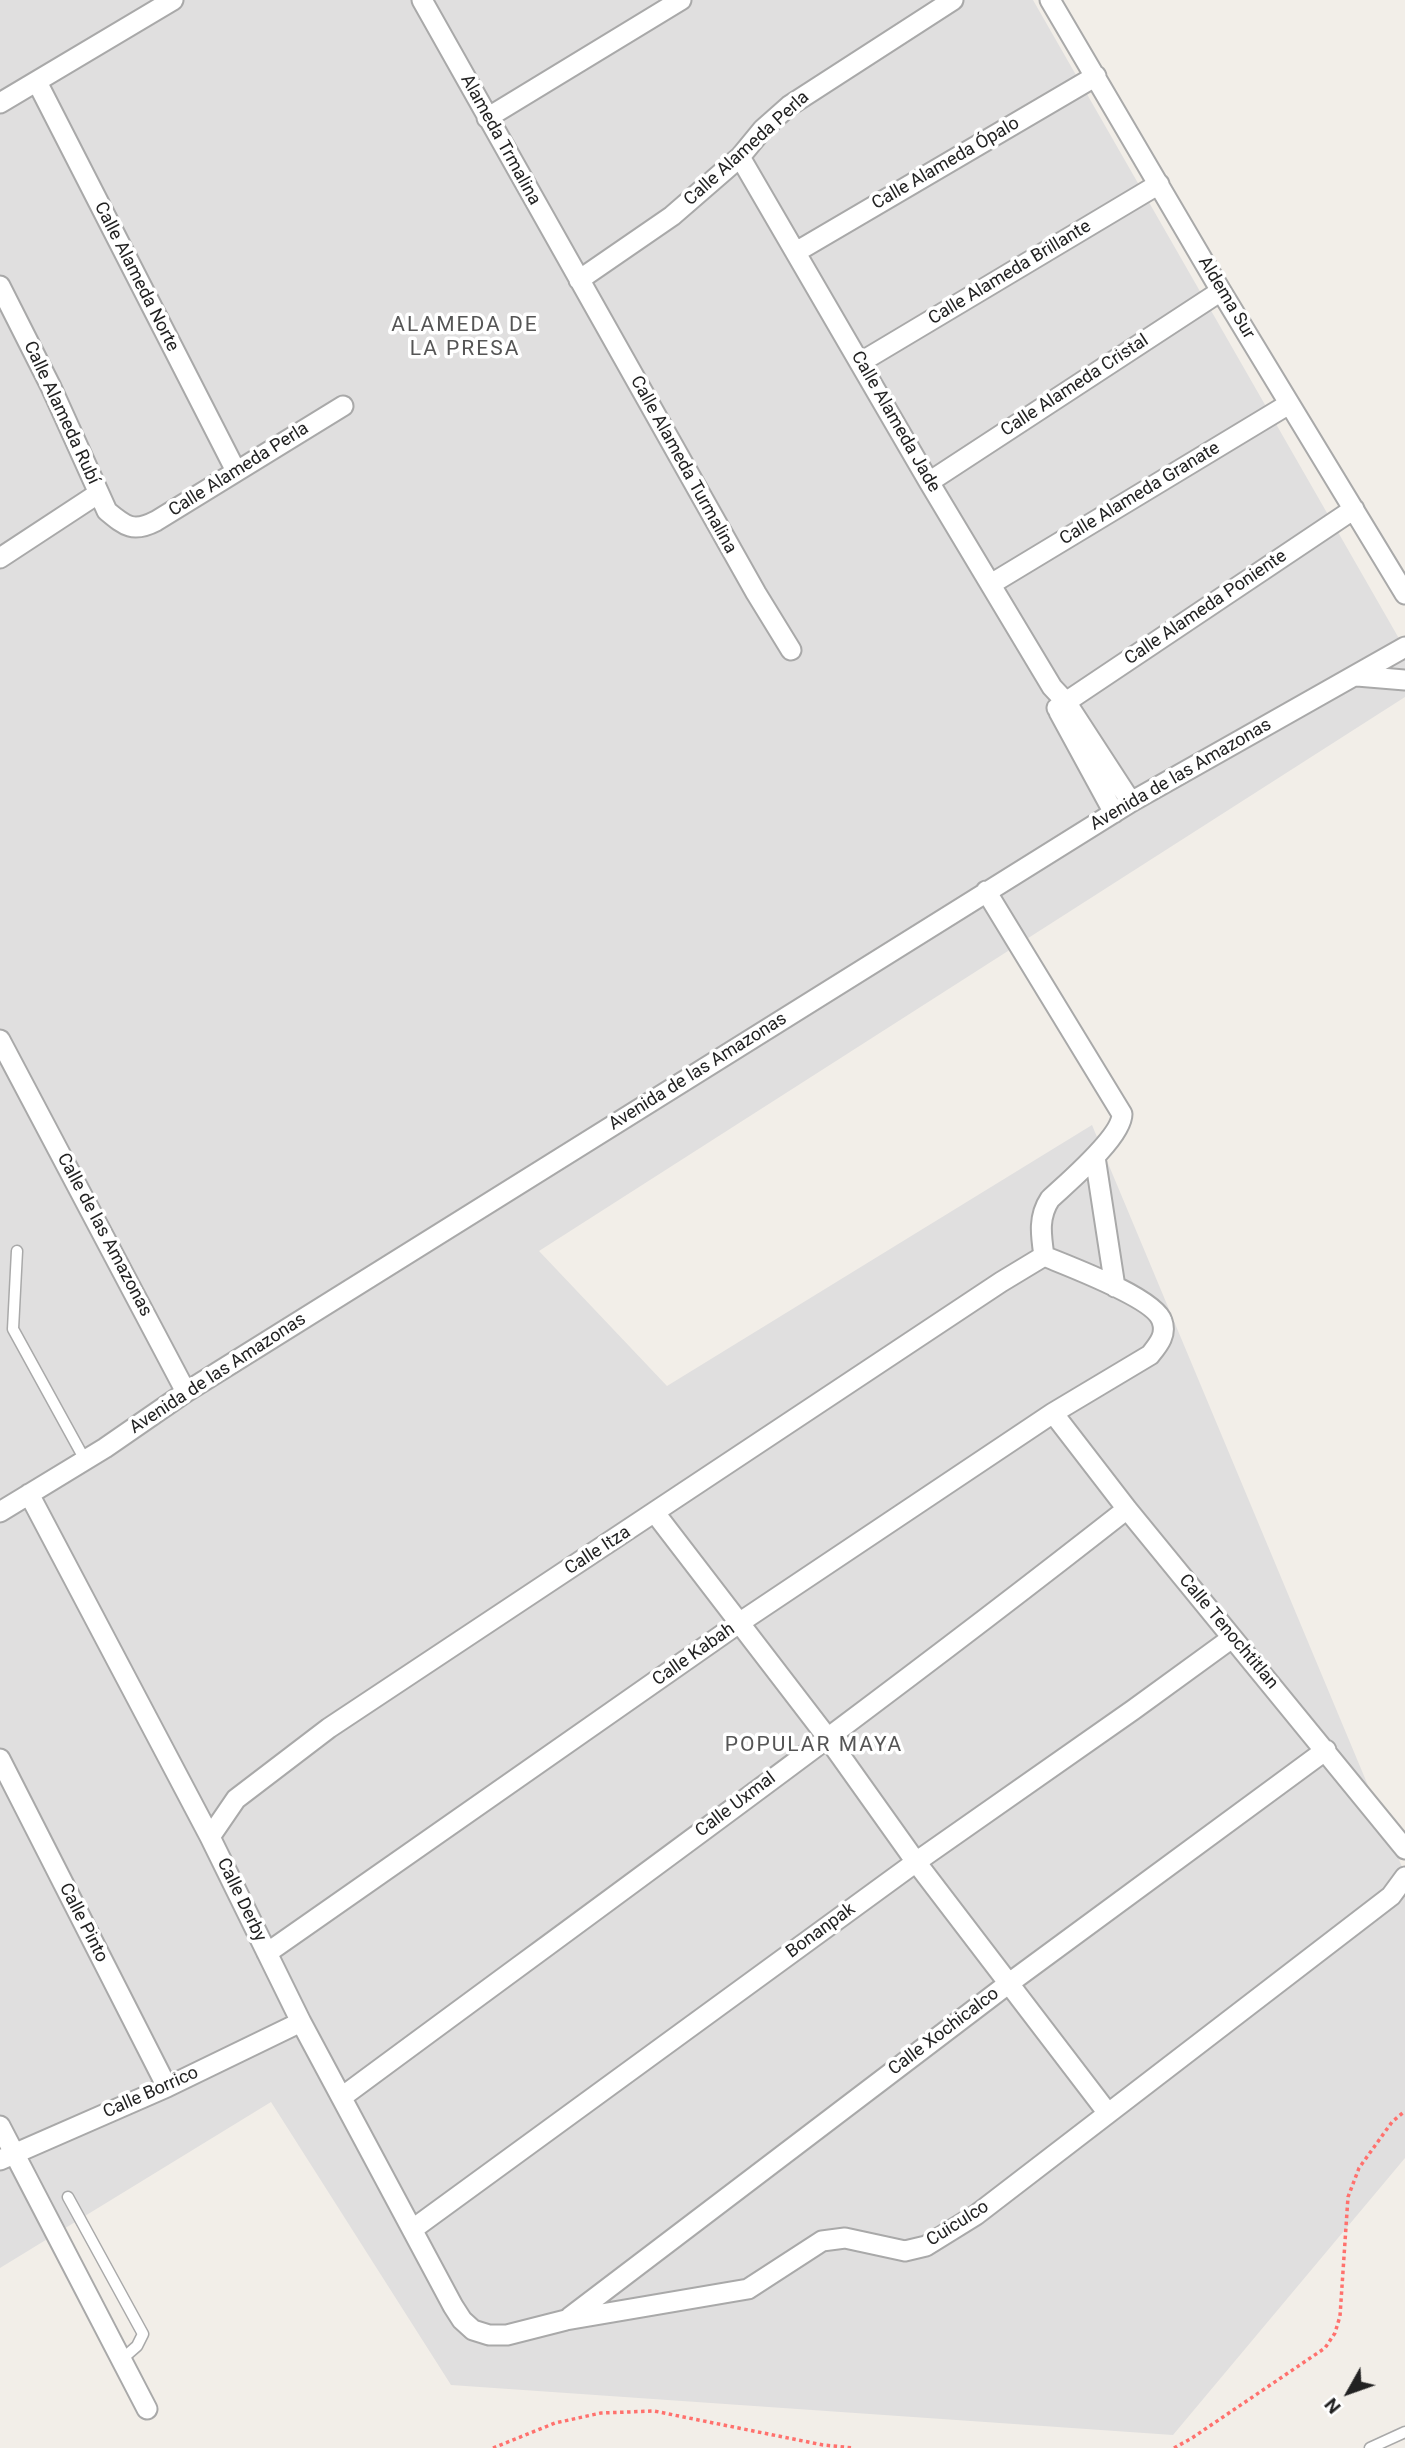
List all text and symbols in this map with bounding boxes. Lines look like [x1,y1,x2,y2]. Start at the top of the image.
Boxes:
street label: Alameda Trmalina [455,71,545,209]
street label: Calle Alameda Perla [680,87,814,211]
street label: Calle Alameda Ópalo [868,113,1024,215]
street label: Calle Alameda Norte [89,199,183,355]
street label: Calle Alameda Brillante [925,216,1095,330]
street label: Aldema Sur [1193,253,1259,343]
district label: ALAMEDA DE LA PRESA [393,313,537,363]
street label: Calle Alameda Cristal [997,330,1153,442]
street label: Calle Alameda Rubí [18,338,104,488]
street label: Calle Alameda Jade [846,348,944,496]
street label: Calle Alameda Turmalina [625,372,741,558]
street label: Calle Alameda Perla [165,418,313,522]
street label: Calle Alameda Granate [1056,438,1224,550]
street label: Calle Alameda Poniente [1121,546,1291,670]
street label: Avenida de las Amazonas [1087,714,1275,836]
street label: Avenida de las Amazonas [605,1008,791,1136]
street label: Calle de las Amazonas [52,1150,156,1320]
street label: Avenida de las Amazonas [126,1309,310,1439]
street label: Calle Itza [561,1522,635,1580]
street label: Calle Tenochtitlan [1174,1570,1282,1694]
street label: Calle Kabah [649,1619,739,1691]
district label: POPULAR MAYA [726,1733,902,1759]
street label: Calle Uxmal [692,1768,780,1842]
street label: Calle Derby [212,1855,270,1945]
street label: Calle Pinto [54,1880,112,1966]
street label: Bonanpak [782,1899,860,1963]
street label: Calle Xochicalco [885,1983,1003,2081]
street label: Calle Borrico [100,2062,202,2124]
street label: Cuiculco [923,2196,993,2252]
north arrow [1314,2357,1384,2427]
text: N [1319,2393,1346,2418]

